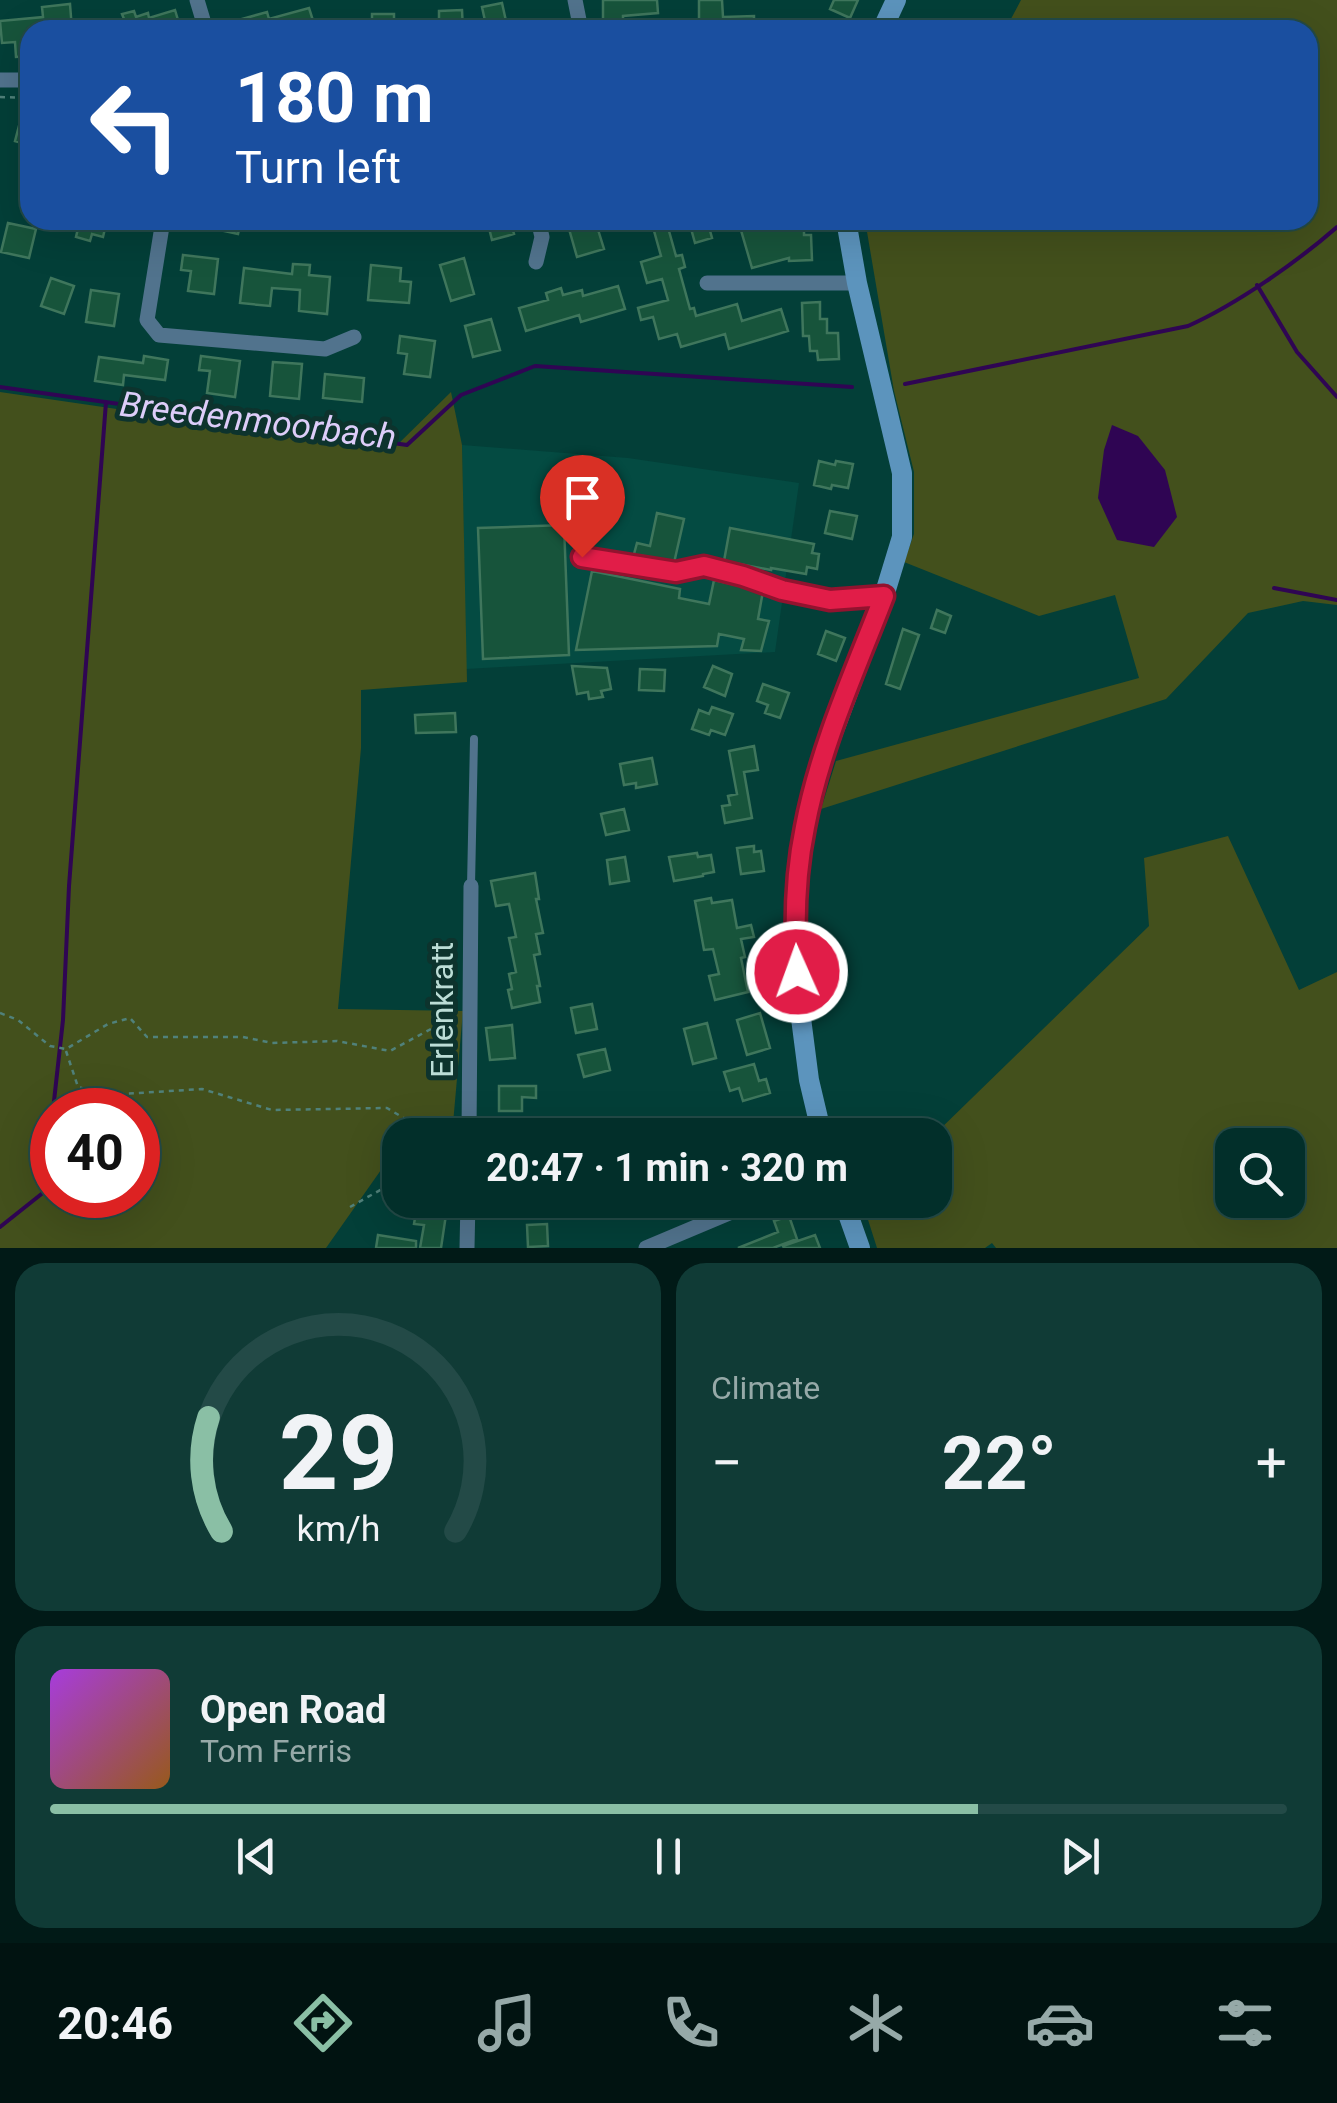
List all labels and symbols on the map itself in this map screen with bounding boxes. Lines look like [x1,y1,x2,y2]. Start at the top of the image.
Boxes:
water label: Breedenmoorbach [117,384,399,458]
pin [540,455,625,558]
position arrow [745,920,849,1024]
street label: Erlenkratt [423,942,461,1078]
speed limit sign: 40 [30,1088,160,1218]

